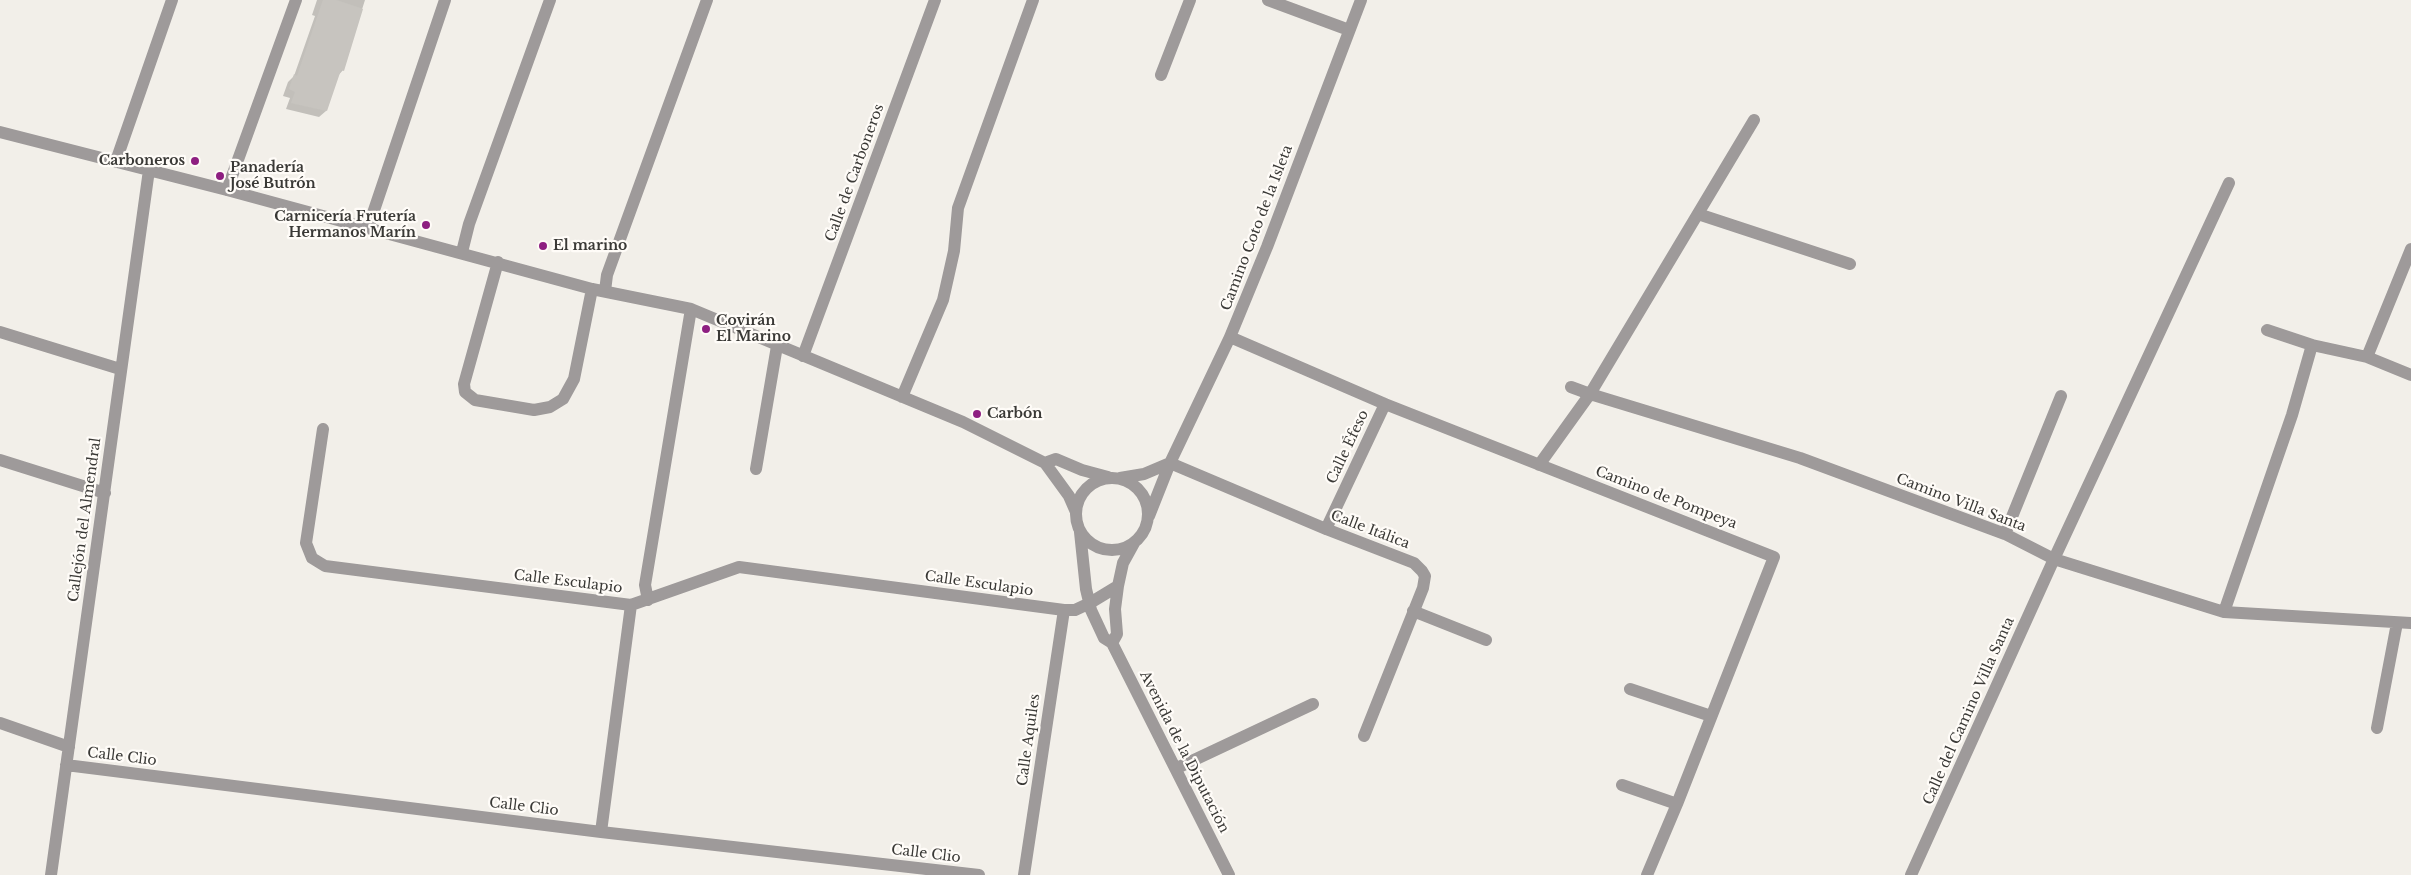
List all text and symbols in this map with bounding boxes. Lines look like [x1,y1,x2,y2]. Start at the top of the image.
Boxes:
street label: Calle de Carboneros [822,102,888,244]
street label: Camino Coto de la Isleta [1218,143,1296,313]
place label: Carboneros [99,153,185,169]
marker: Carboneros [189,155,201,167]
place label: Panadería José Butrón [230,160,316,192]
marker: Panadería José Butrón [214,170,226,182]
place label: Carnicería Frutería Hermanos Marín [274,209,416,242]
marker: Carnicería Frutería Hermanos Marín [420,219,432,231]
place label: El marino [553,238,627,254]
marker: El marino [537,240,549,252]
place label: Covirán El Marino [716,313,791,346]
marker: Covirán El Marino [700,323,712,335]
place label: Carbón [987,406,1042,422]
street label: Calle Éfeso [1324,407,1372,487]
marker: Carbón [971,408,983,420]
street label: Callejón del Almendral [65,437,105,603]
street label: Camino de Pompeya [1593,463,1739,533]
street label: Camino Villa Santa [1894,471,2028,535]
street label: Calle Itálica [1328,507,1412,553]
street label: Calle Esculapio [513,567,623,597]
street label: Calle Esculapio [924,568,1034,600]
street label: Calle del Camino Villa Santa [1920,615,2018,807]
street label: Avenida de la Diputación [1136,668,1232,836]
street label: Calle Aquiles [1014,693,1044,787]
street label: Calle Clio [86,744,158,770]
street label: Calle Clio [488,794,560,820]
street label: Calle Clio [890,841,962,867]

